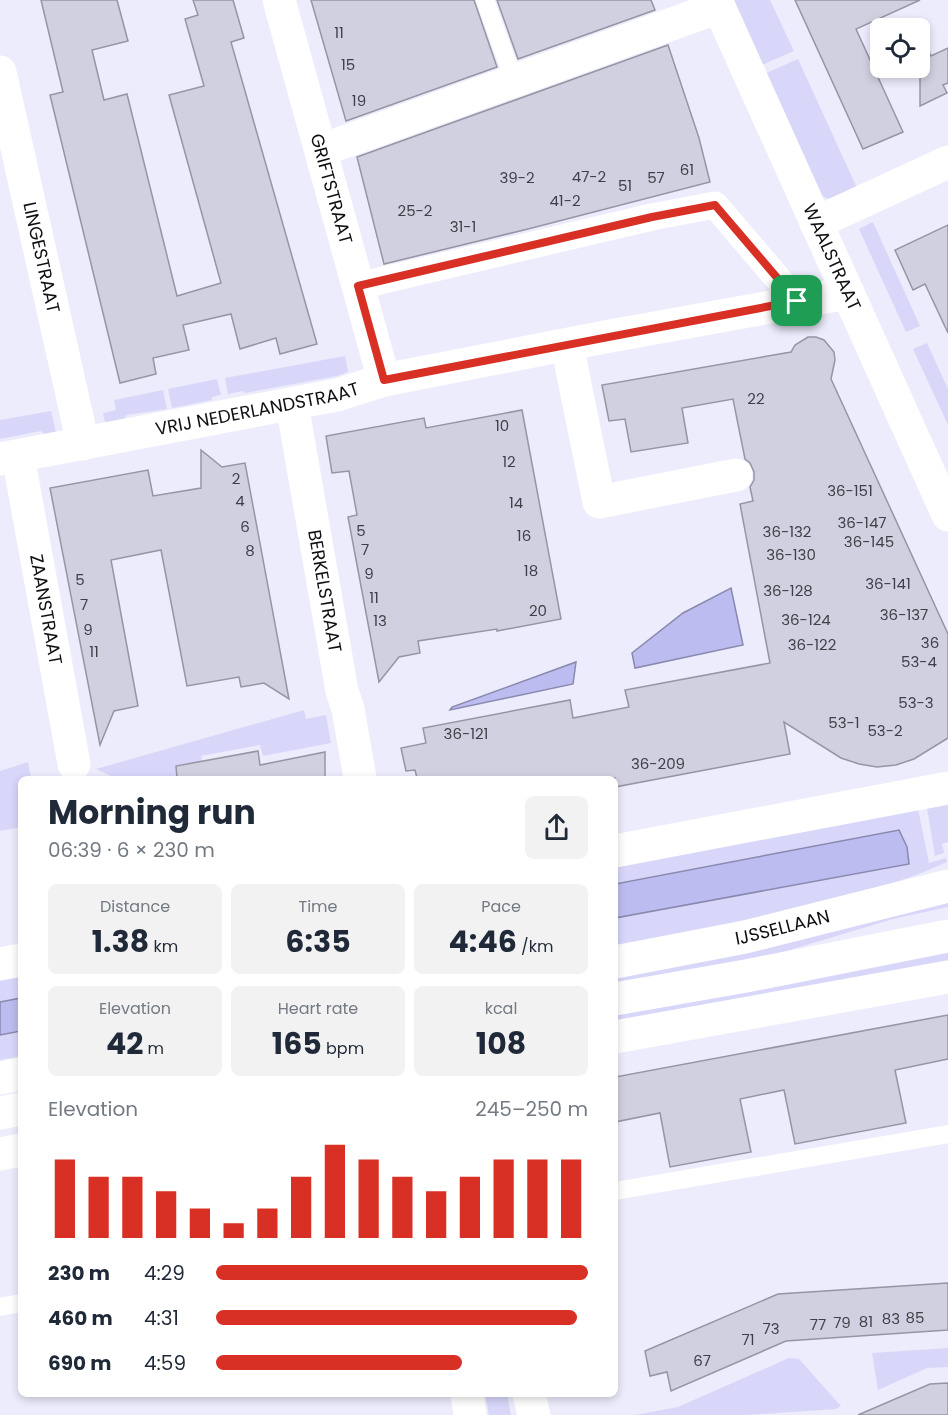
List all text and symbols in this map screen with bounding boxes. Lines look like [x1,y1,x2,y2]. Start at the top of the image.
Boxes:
map controls [870,18,930,78]
button: locate [870,18,930,78]
house number: 11 [334,22,344,43]
house number: 15 [341,54,355,75]
house number: 19 [352,90,366,111]
street label: GRIFTSTRAAT [305,131,359,247]
house number: 61 [680,159,694,180]
house number: 47-2 [572,166,606,187]
house number: 39-2 [499,167,535,188]
house number: 57 [647,167,665,188]
house number: 51 [618,175,632,196]
house number: 41-2 [549,190,581,211]
street label: LINGESTRAAT [17,199,66,316]
street label: WAALSTRAAT [797,199,867,315]
house number: 25-2 [398,200,432,221]
house number: 31-1 [450,216,476,237]
pin [771,275,822,326]
icon: arrive [780,284,813,317]
street label: VRIJ NEDERLANDSTRAAT [153,376,362,441]
house number: 22 [747,388,765,409]
house number: 10 [495,415,509,436]
house number: 12 [502,451,516,472]
house number: 2 [232,468,240,489]
house number: 36-151 [827,480,873,501]
house number: 4 [235,490,245,511]
house number: 14 [509,492,523,513]
house number: 36-147 [837,512,887,533]
house number: 6 [240,516,250,537]
house number: 5 [356,520,366,541]
house number: 36-132 [763,521,811,542]
house number: 16 [517,525,531,546]
street label: BERKELSTRAAT [302,528,348,655]
house number: 36-145 [844,531,894,552]
house number: 7 [361,539,369,560]
house number: 8 [245,540,255,561]
house number: 36-130 [766,544,816,565]
street label: ZAANSTRAAT [24,552,69,667]
house number: 18 [524,560,538,581]
house number: 9 [364,563,374,584]
house number: 5 [75,569,85,590]
house number: 36-141 [865,573,911,594]
house number: 36-128 [763,580,813,601]
house number: 11 [369,587,379,608]
house number: 7 [80,594,88,615]
house number: 20 [529,600,547,621]
house number: 36-137 [880,604,928,625]
house number: 36-124 [781,609,831,630]
house number: 13 [373,610,387,631]
house number: 9 [83,619,93,640]
house number: 36 [921,632,939,653]
house number: 36-122 [788,634,836,655]
house number: 11 [89,641,99,662]
house number: 53-4 [901,651,937,672]
house number: 53-3 [898,692,934,713]
house number: 53-1 [828,712,860,733]
house number: 53-2 [867,720,903,741]
house number: 36-121 [444,723,488,744]
house number: 36-209 [631,753,685,774]
text: Morning run [48,789,256,836]
button: share [525,796,588,859]
text: 06:39 · 6 × 230 m [48,836,215,864]
text: Distance [100,895,170,918]
text: Time [299,895,338,918]
text: Pace [481,895,521,918]
street label: IJSSELLAAN [733,903,832,951]
text: 1.38 [92,920,149,963]
text: 6:35 [285,920,351,963]
text: 4:46 [449,920,517,963]
text: km [149,935,178,958]
text: /km [517,935,553,958]
text: Elevation [99,997,171,1020]
text: Heart rate [278,997,358,1020]
text: kcal [485,997,517,1020]
text: 42 [106,1022,143,1065]
text: 165 [272,1022,322,1065]
text: 108 [476,1022,526,1065]
text: m [143,1037,164,1060]
text: bpm [322,1037,364,1060]
text: Elevation [48,1095,138,1123]
text: 245–250 m [475,1095,588,1123]
text: 230 m [48,1259,110,1287]
text: 4:29 [144,1259,185,1287]
text: 460 m [48,1304,113,1332]
text: 4:31 [144,1304,179,1332]
house number: 85 [906,1307,924,1328]
house number: 83 [882,1308,900,1329]
house number: 81 [859,1311,873,1332]
house number: 79 [833,1312,851,1333]
house number: 77 [810,1314,826,1335]
house number: 73 [762,1318,780,1339]
house number: 71 [742,1329,755,1350]
text: 690 m [48,1349,112,1377]
text: 4:59 [144,1349,186,1377]
house number: 67 [693,1350,711,1371]

